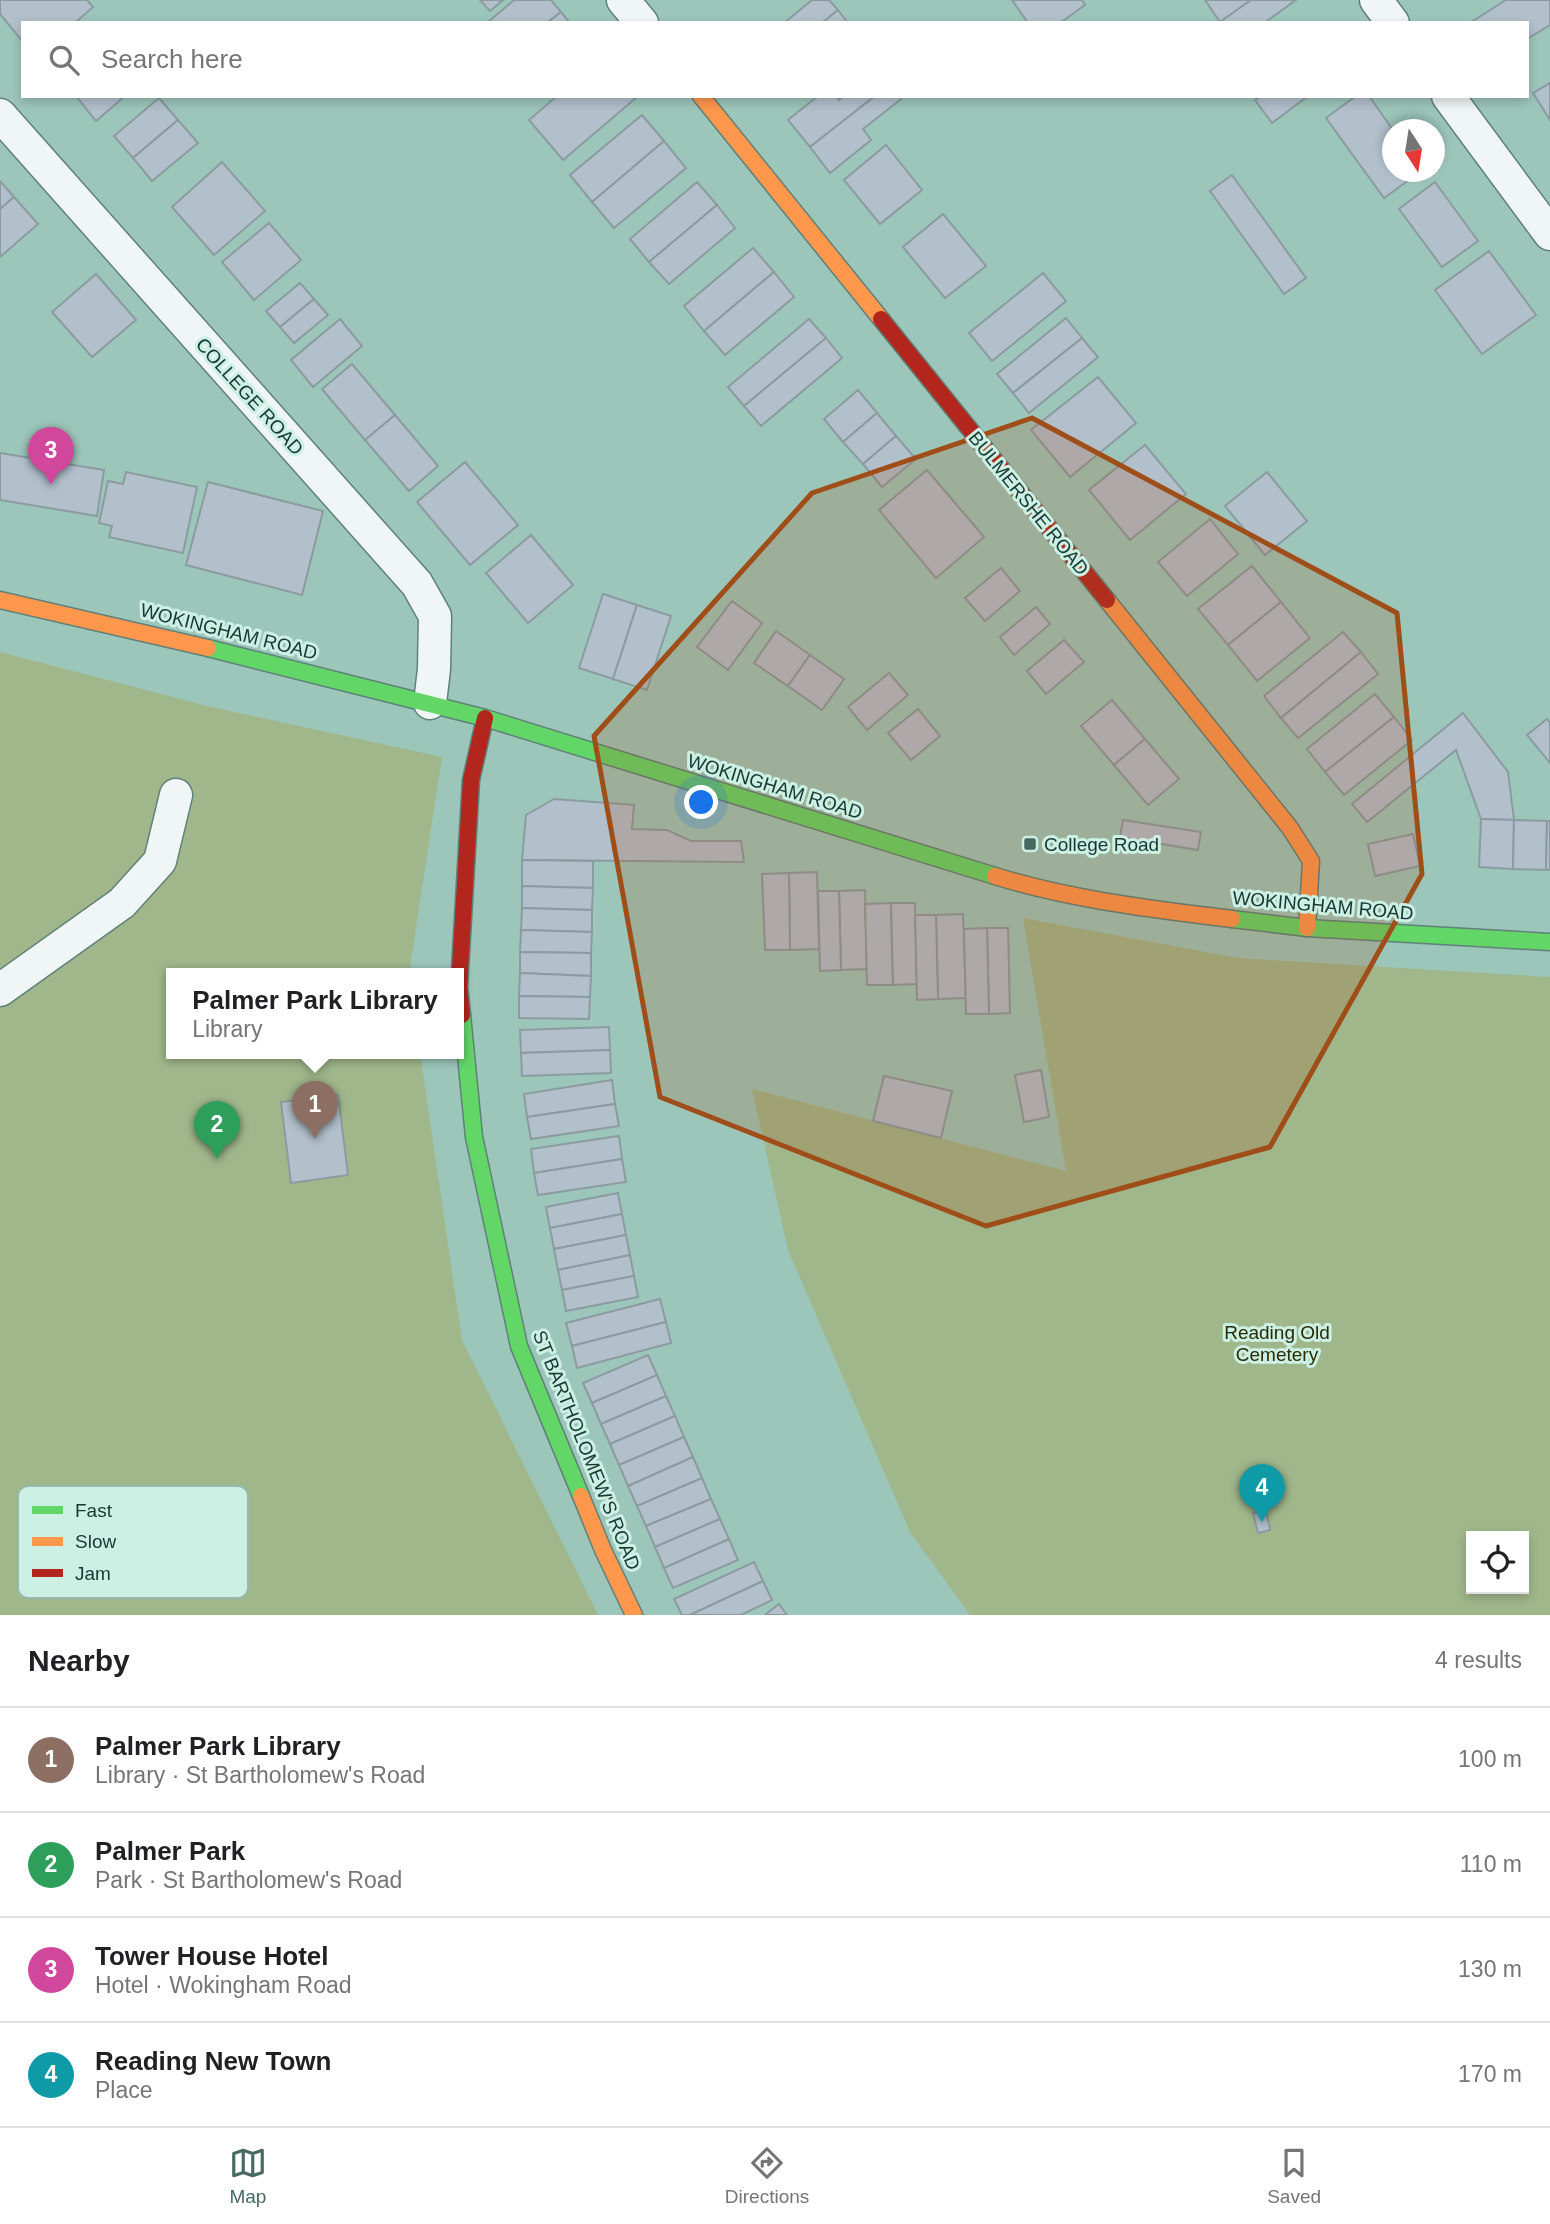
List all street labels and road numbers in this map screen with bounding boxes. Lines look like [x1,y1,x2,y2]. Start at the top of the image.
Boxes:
street label: COLLEGE ROAD [192,334,308,459]
street label: BULMERSHE ROAD [964,427,1093,579]
street label: WOKINGHAM ROAD [138,599,320,664]
street label: WOKINGHAM ROAD [685,750,865,823]
street label: WOKINGHAM ROAD [1232,887,1414,924]
street label: ST BARTHOLOMEW'S ROAD [529,1327,644,1573]

